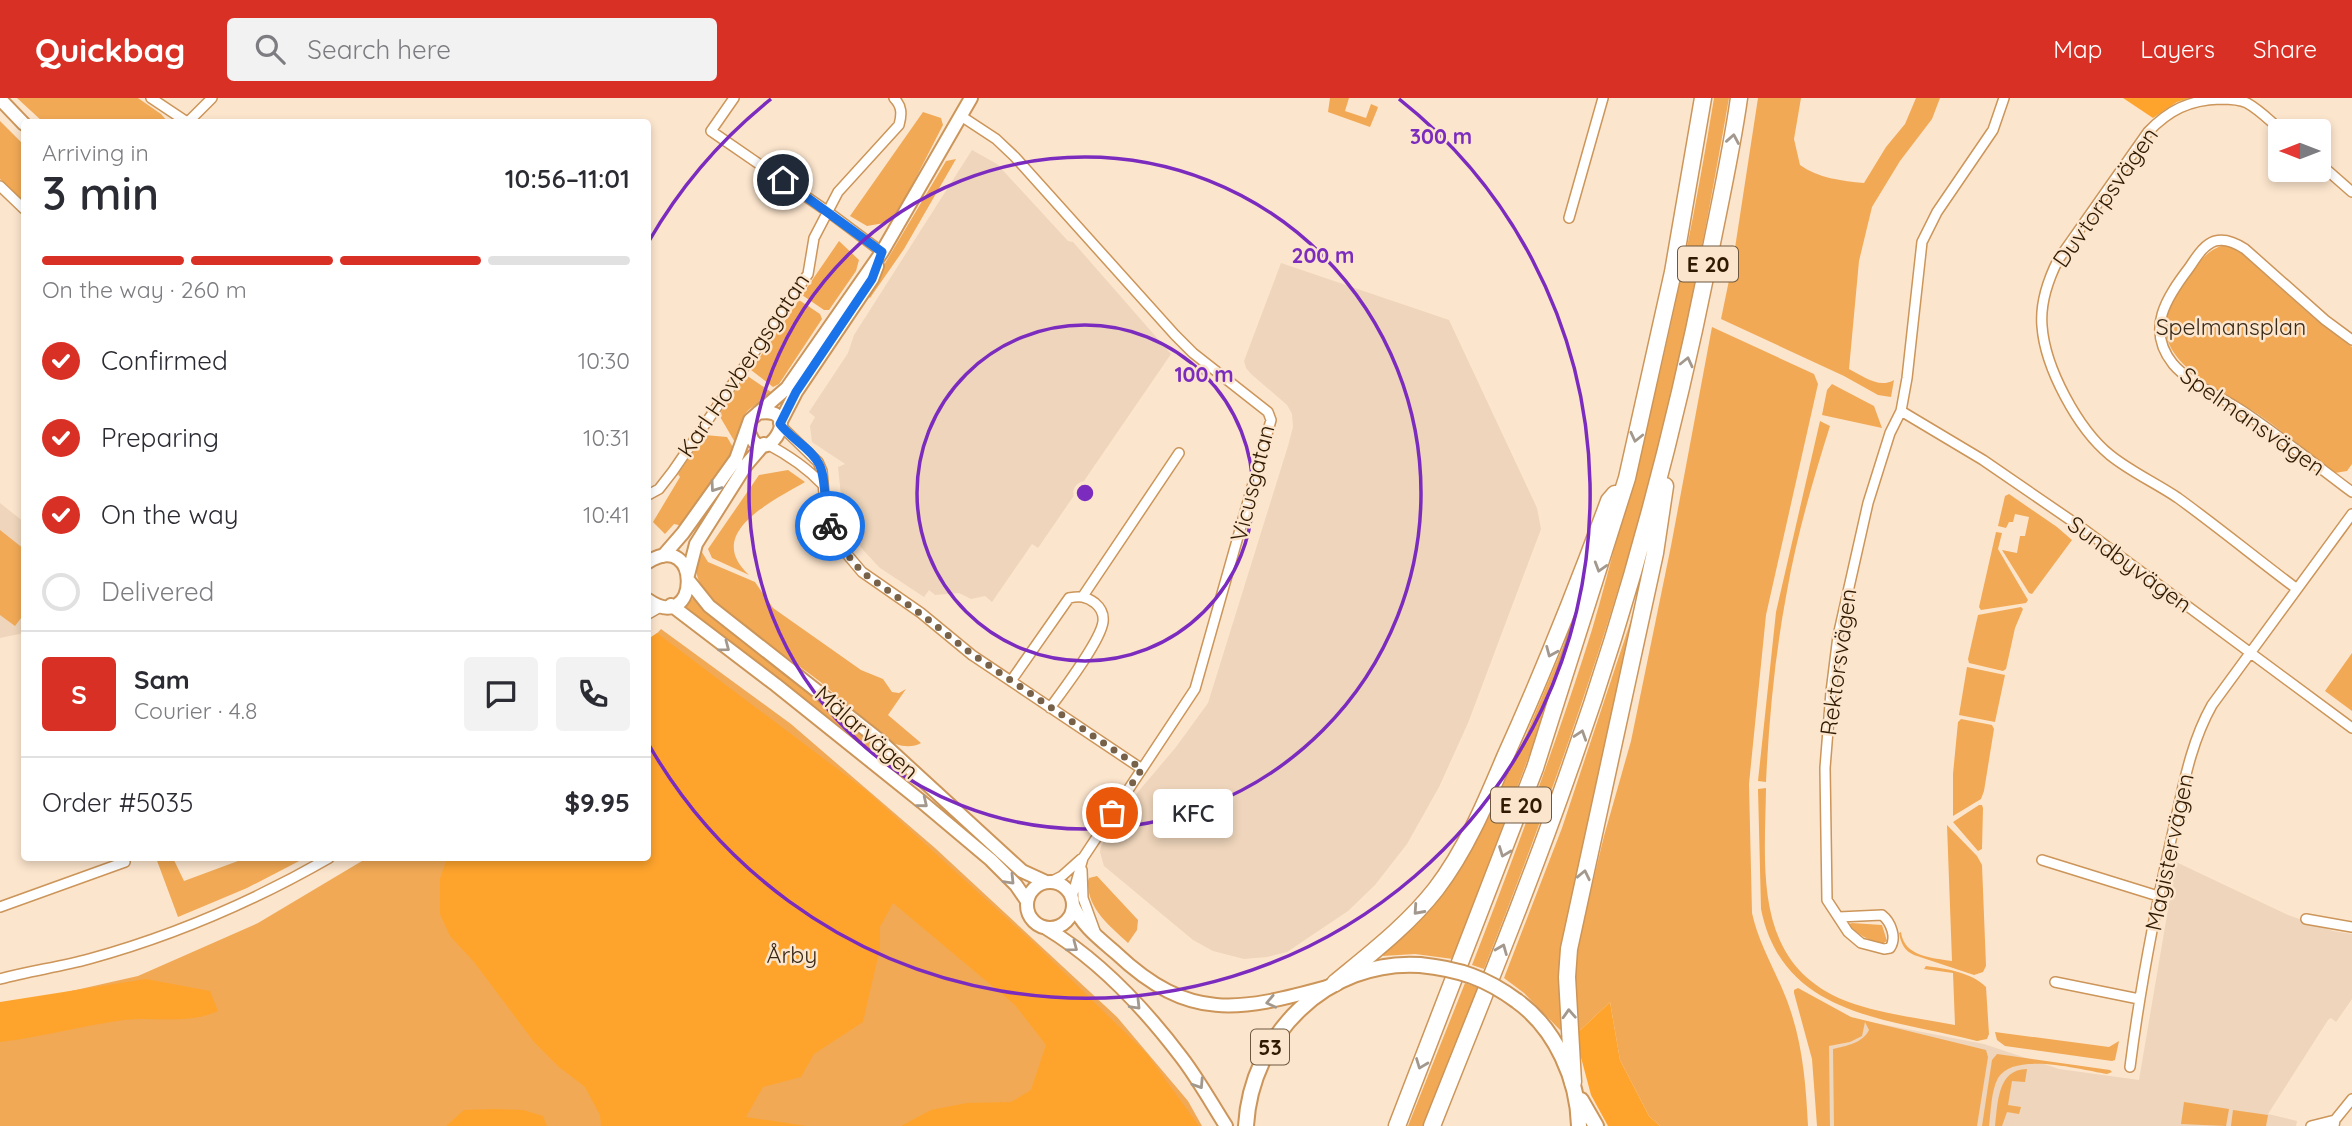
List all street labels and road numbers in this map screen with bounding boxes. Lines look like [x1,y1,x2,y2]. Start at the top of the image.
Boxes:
street label: Duvtorpsvägen [2046,121,2164,273]
road number: E 20 [1678,246,1738,282]
street label: Karl Hovbergsgatan [671,267,815,463]
street label: Spelmansvägen [2175,360,2331,482]
street label: Vicusgatan [1224,422,1280,544]
street label: Sundbyvägen [2062,509,2198,619]
street label: Rektorsvägen [1813,587,1863,737]
street label: Mälarvägen [809,679,925,785]
street label: Magistervägen [2138,771,2200,933]
road number: E 20 [1491,788,1551,822]
road number: 53 [1251,1030,1289,1065]

